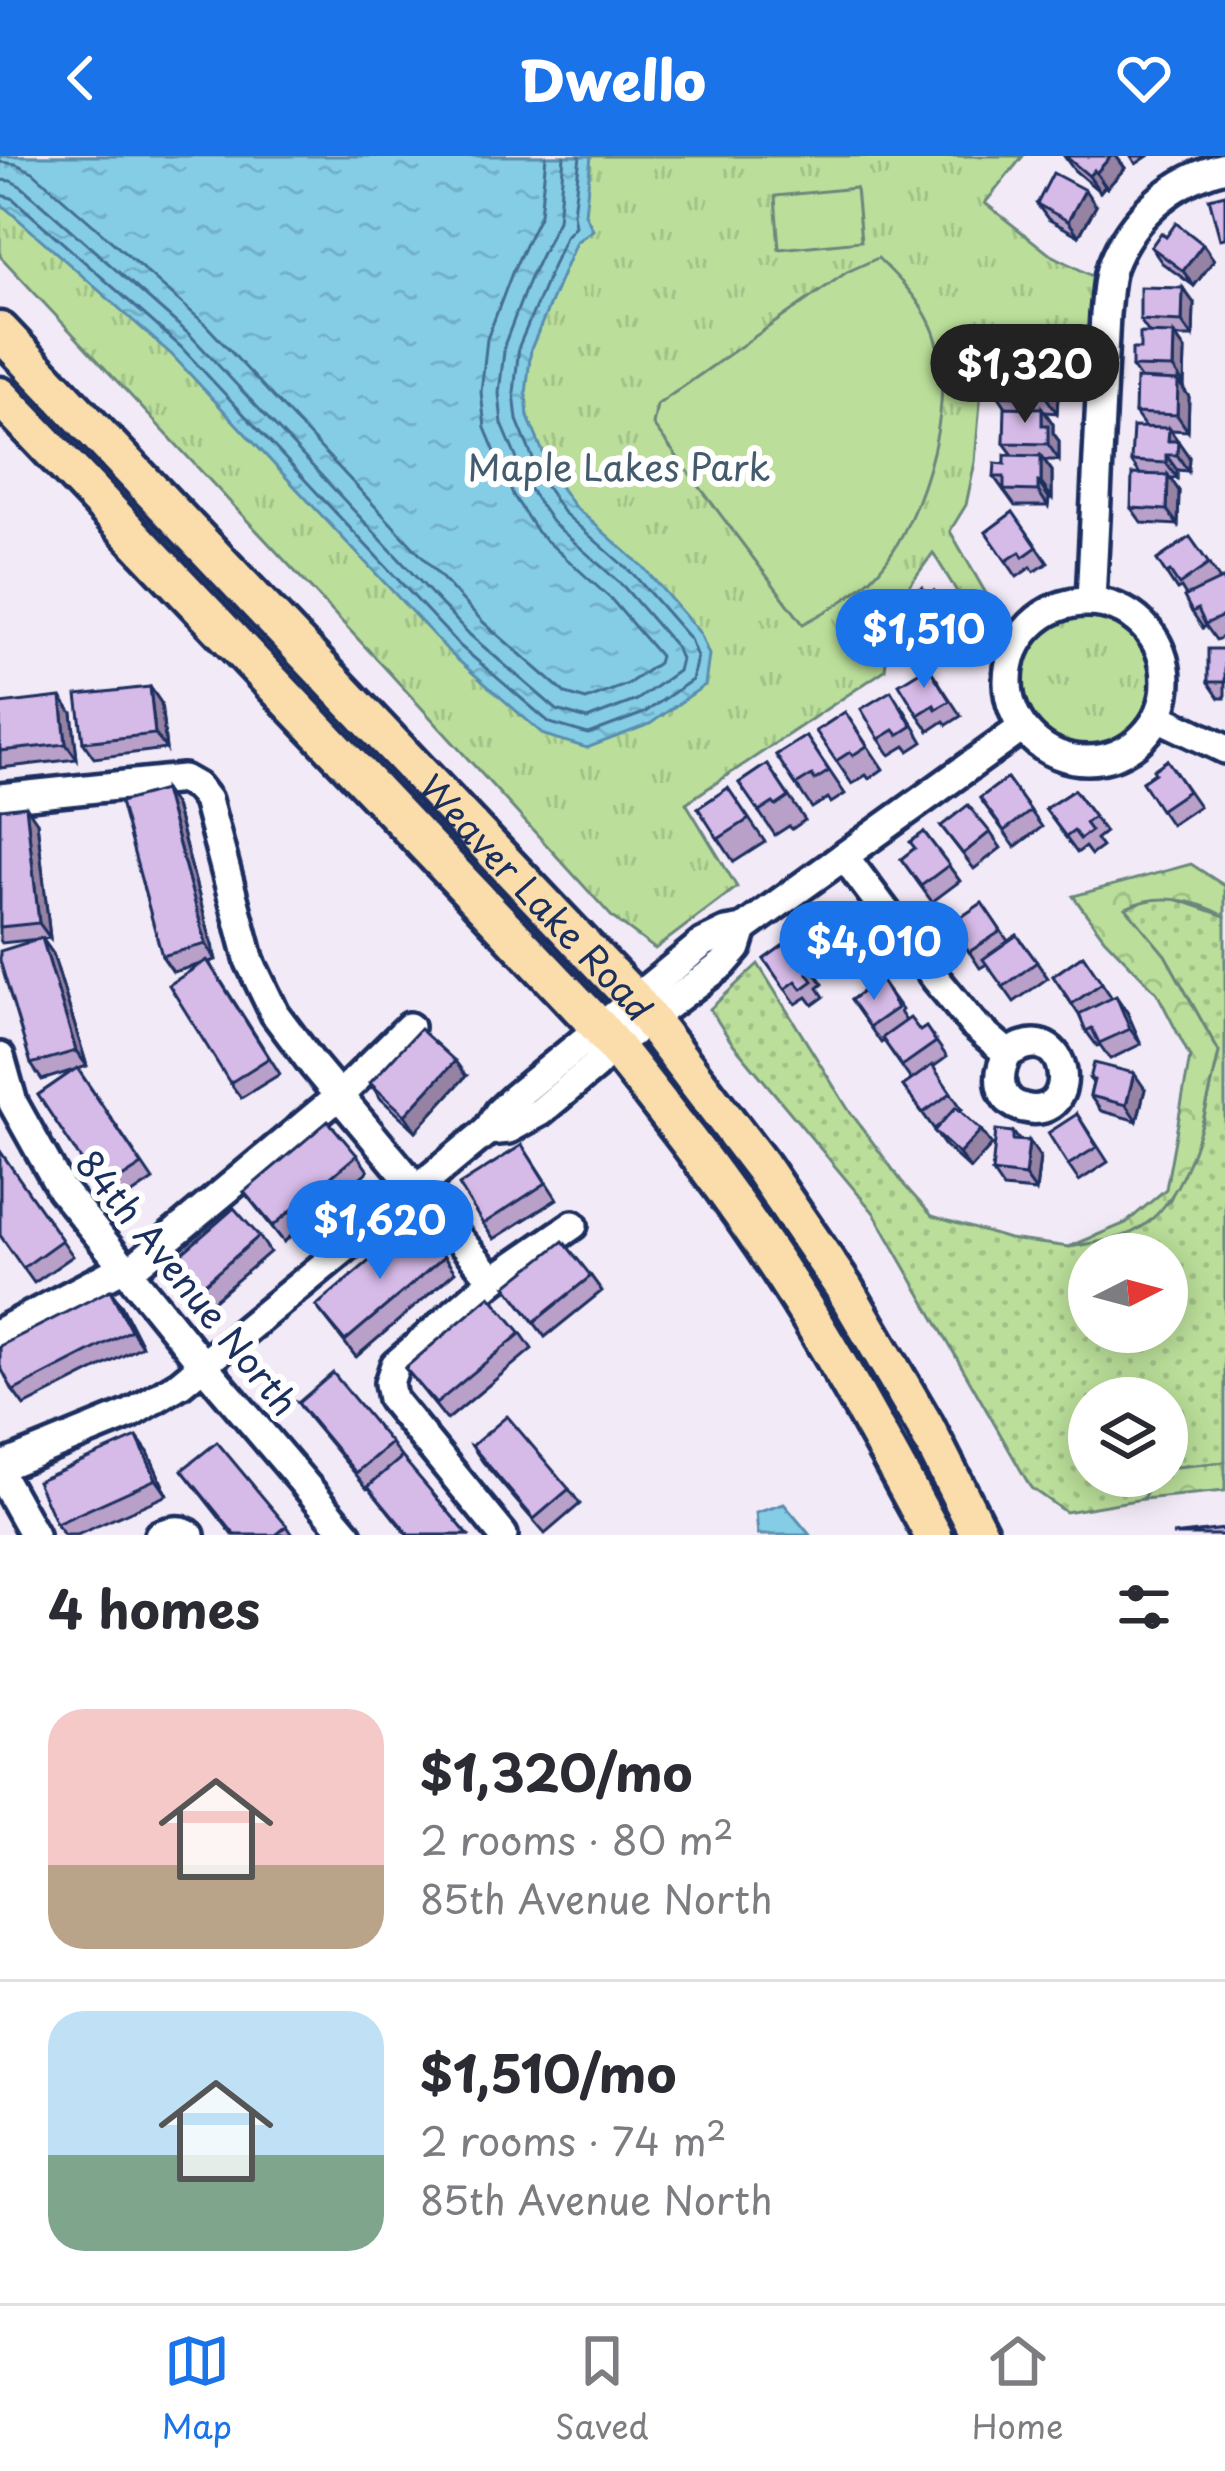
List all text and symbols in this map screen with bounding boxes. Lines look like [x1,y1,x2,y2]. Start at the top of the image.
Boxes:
text: Dwello [519,38,706,119]
icon: back [48,45,114,111]
icon: heart [1111,45,1177,111]
pin: $1,320 [927,324,1123,426]
text: $1,320 [957,333,1093,392]
park label: Maple Lakes Park [468,439,770,493]
pin: $1,510 [826,589,1022,691]
text: $1,510 [863,598,985,657]
street label: Weaver Lake Road [407,761,668,1031]
pin: $4,010 [776,901,972,1003]
text: $4,010 [806,910,942,969]
street label: 84th Avenue North [64,1138,312,1426]
pin: $1,620 [282,1180,478,1282]
text: $1,620 [314,1189,446,1248]
north arrow [1068,1233,1188,1353]
map controls [1068,1233,1188,1497]
button: layers [1068,1377,1188,1497]
text: 4 homes [48,1569,260,1646]
icon: filters [1111,1574,1177,1640]
text: $1,320/mo [420,1732,693,1809]
icon: home [144,1757,288,1901]
text: 2 rooms · 80 m² [420,1809,734,1868]
text: 85th Avenue North [420,1868,773,1927]
text: $1,510/mo [420,2033,676,2110]
icon: home [144,2059,288,2203]
text: 2 rooms · 74 m² [420,2110,727,2169]
text: 85th Avenue North [420,2169,773,2228]
tab: Map [162,2328,232,2450]
tab: Saved [555,2328,649,2450]
tab: Home [972,2328,1063,2450]

